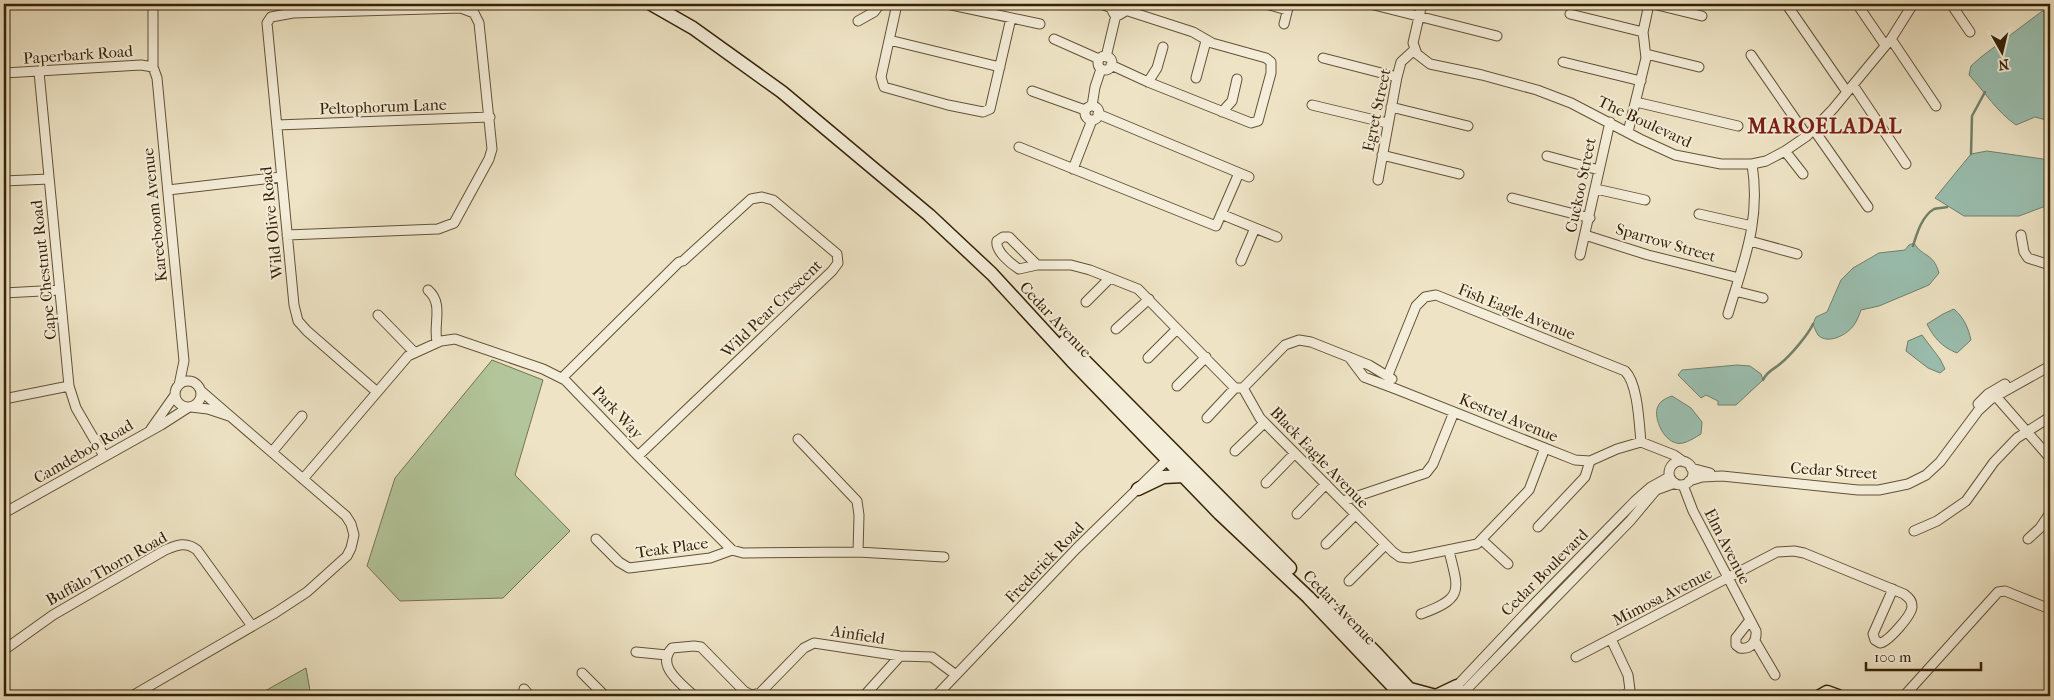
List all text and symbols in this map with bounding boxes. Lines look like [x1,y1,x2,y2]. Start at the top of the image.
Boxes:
north arrow [1976,28,2026,78]
street label: Paperbark Road [22,41,134,68]
text: N [1997,55,2010,74]
street label: Egret Street [1358,67,1395,153]
street label: The Boulevard [1595,91,1695,152]
street label: Peltophorum Lane [319,95,447,118]
district label: MAROELADAL [1746,114,1903,138]
street label: Cuckoo Street [1561,136,1600,234]
street label: Kareeboom Avenue [138,147,171,283]
street label: Wild Olive Road [256,165,287,281]
street label: Cape Chestnut Road [27,199,60,341]
street label: Sparrow Street [1614,219,1718,266]
street label: Wild Pear Crescent [716,255,826,362]
street label: Cedar Avenue [1016,278,1096,361]
street label: Fish Eagle Avenue [1456,279,1578,344]
street label: Park Way [588,382,647,443]
street label: Kestrel Avenue [1457,389,1561,446]
street label: Black Eagle Avenue [1266,403,1373,512]
street label: Camdeboo Road [30,415,137,488]
street label: Cedar Street [1790,458,1878,483]
street label: Elm Avenue [1700,505,1755,587]
street label: Frederick Road [1001,518,1088,607]
street label: Cedar Boulevard [1497,525,1592,620]
street label: Buffalo Thorn Road [42,527,170,610]
street label: Teak Place [635,533,710,562]
street label: Mimosa Avenue [1609,563,1715,630]
street label: Cedar Avenue [1299,566,1380,649]
street label: Ainfield [829,621,886,648]
scale bar [1866,640,1982,672]
text: 100 m [1874,648,1912,666]

